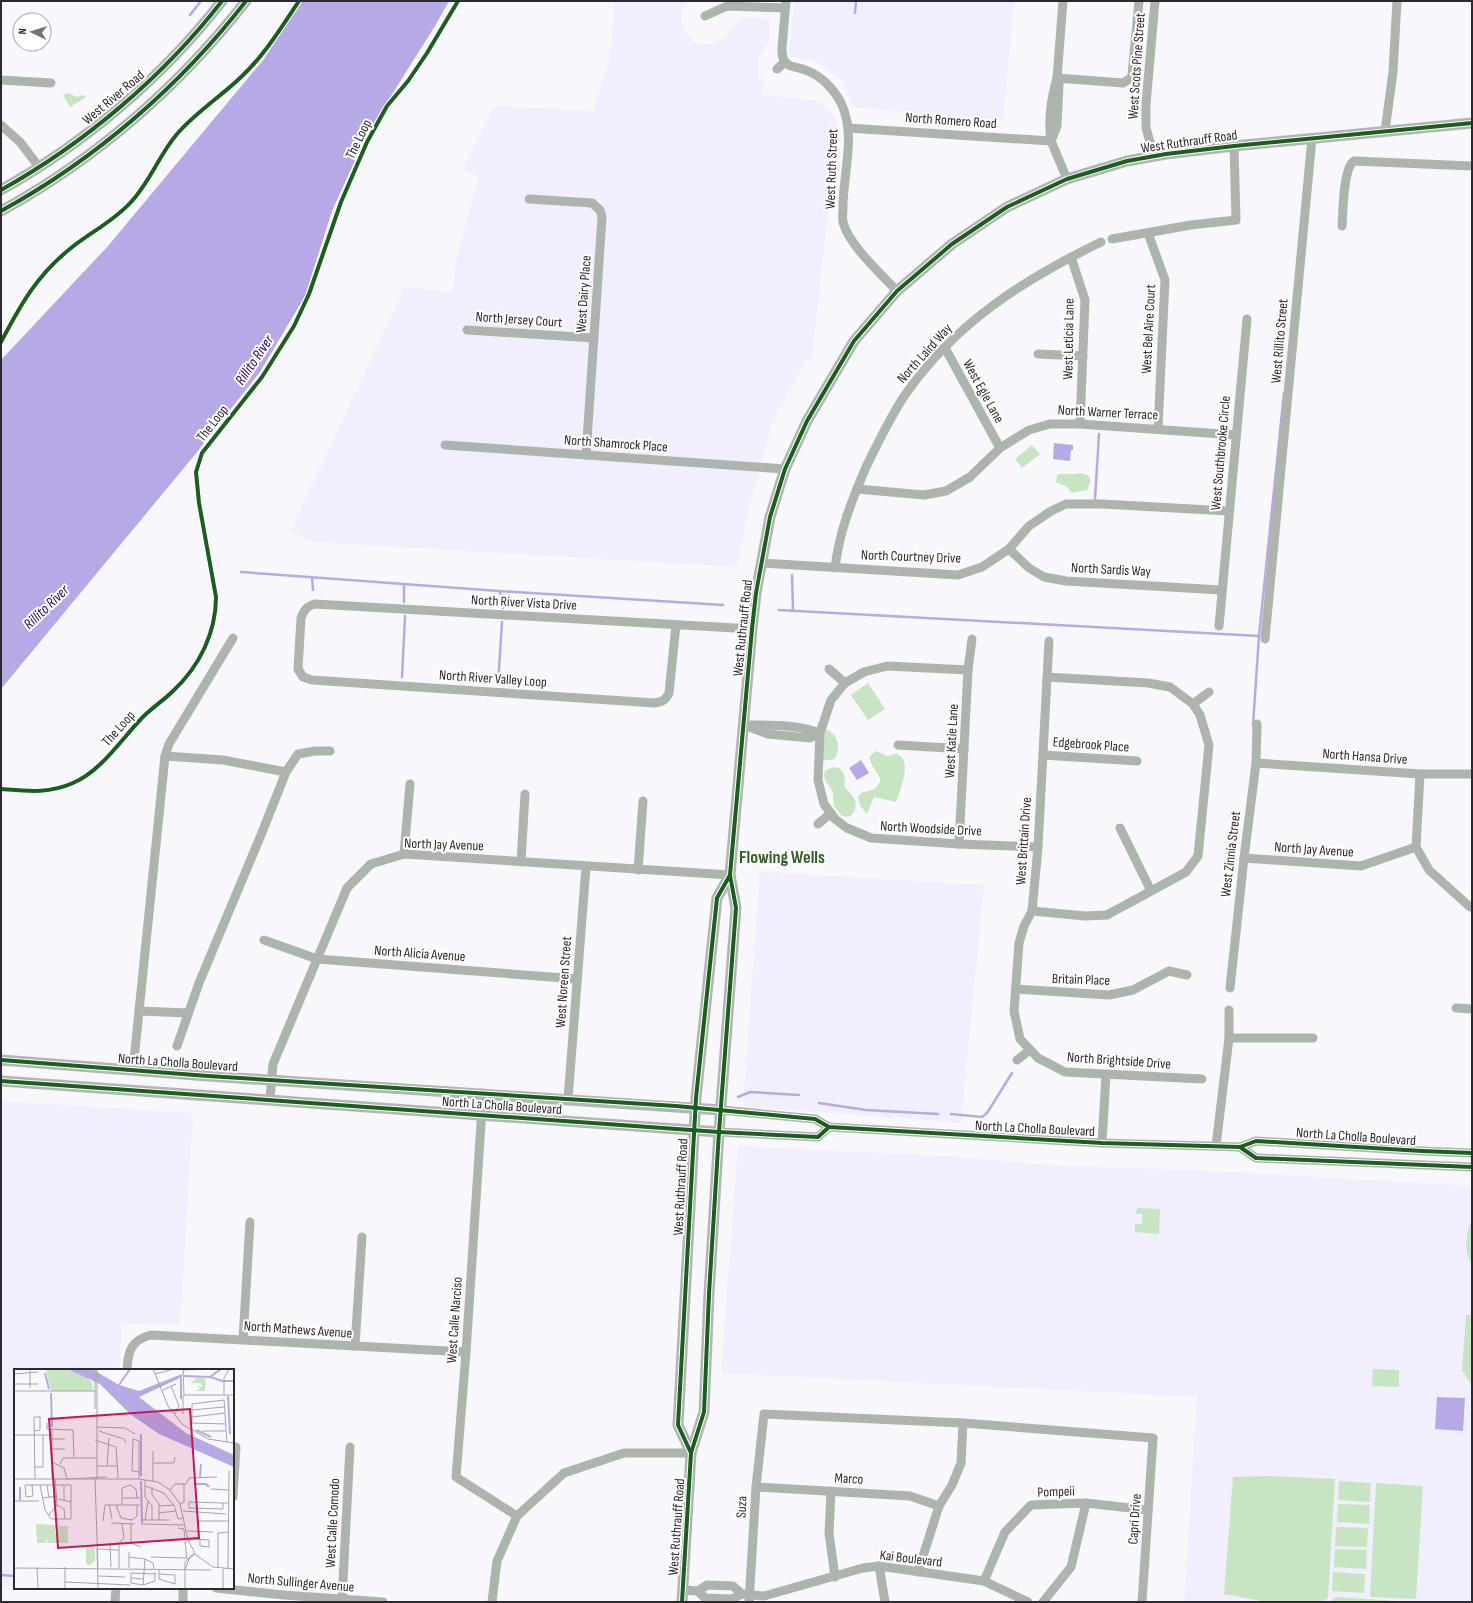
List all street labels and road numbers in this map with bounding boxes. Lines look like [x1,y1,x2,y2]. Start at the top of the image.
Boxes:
street label: West Scots Pine Street [1124,12,1149,120]
street label: West River Road [79,66,148,128]
street label: North Romero Road [905,109,997,132]
street label: The Loop [342,117,375,162]
street label: West Ruthrauff Road [1140,126,1239,157]
street label: West Ruth Street [822,129,841,209]
street label: West Dairy Place [572,255,595,333]
street label: West Bel Aire Court [1138,284,1159,374]
street label: West Leticia Lane [1059,298,1078,380]
street label: West Rillito Street [1267,298,1292,384]
street label: North Jersey Court [475,308,563,331]
street label: North Laird Way [893,320,956,387]
street label: West Egle Lane [959,356,1008,426]
street label: West Southbrooke Circle [1207,395,1234,511]
street label: The Loop [193,401,232,445]
street label: North Warner Terrace [1057,401,1159,424]
street label: North Shamrock Place [564,431,668,456]
street label: North Courtney Drive [861,546,961,567]
street label: North Sardis Way [1071,559,1152,580]
street label: West Ruthrauff Road [729,579,756,677]
street label: North River Vista Drive [471,591,577,614]
street label: North River Valley Loop [439,666,548,691]
street label: West Katie Lane [941,703,962,779]
street label: The Loop [98,707,139,750]
street label: Edgebrook Place [1052,733,1130,756]
street label: North Hansa Drive [1322,745,1408,768]
street label: West Brittain Drive [1012,797,1035,886]
street label: West Zinnia Street [1217,810,1244,898]
street label: North Woodside Drive [880,817,982,840]
street label: North Jay Avenue [404,835,484,854]
street label: North Jay Avenue [1274,838,1354,861]
street label: West Noreen Street [552,936,575,1028]
street label: North Alicia Avenue [374,942,466,965]
street label: Britain Place [1052,970,1110,989]
street label: North Brightside Drive [1066,1048,1171,1073]
street label: North La Cholla Boulevard [117,1050,239,1075]
street label: North La Cholla Boulevard [441,1093,563,1118]
street label: North La Cholla Boulevard [975,1117,1096,1140]
street label: North La Cholla Boulevard [1295,1124,1417,1149]
street label: West Ruthrauff Road [669,1138,692,1236]
street label: West Calle Narciso [443,1276,466,1364]
street label: North Mathews Avenue [243,1317,353,1342]
street label: Marco [834,1469,864,1488]
street label: West Calle Comodo [322,1477,343,1568]
street label: West Ruthrauff Road [665,1478,688,1576]
street label: Pompeii [1037,1482,1075,1501]
street label: Capri Drive [1124,1493,1145,1545]
street label: Suza [732,1495,751,1519]
street label: Kai Boulevard [879,1546,943,1571]
street label: North Sullinger Avenue [247,1569,355,1596]

